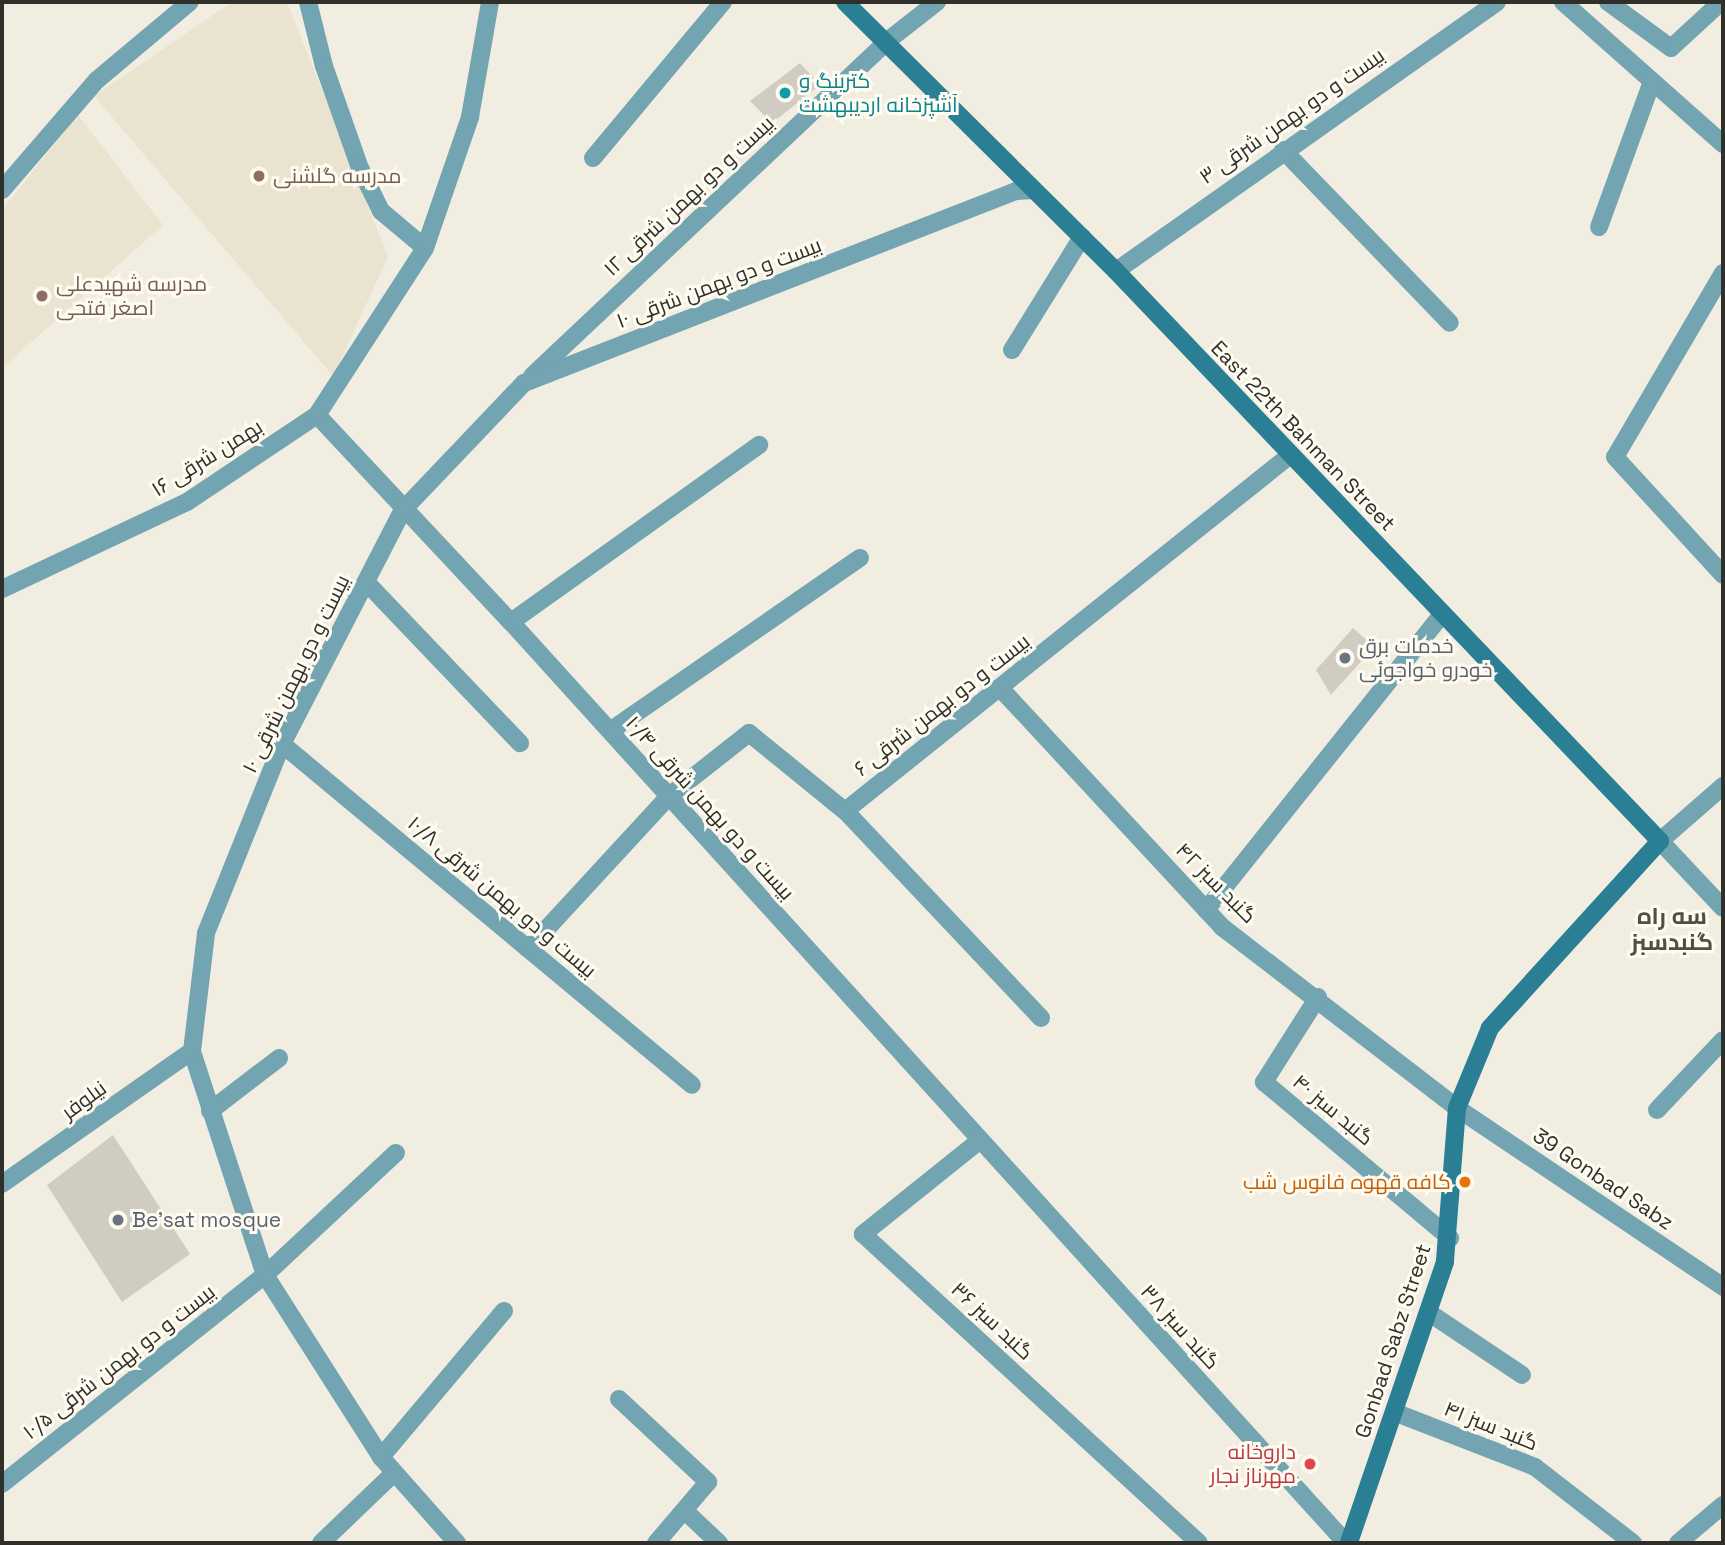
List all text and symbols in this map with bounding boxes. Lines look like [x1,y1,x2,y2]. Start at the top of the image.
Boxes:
street label: بیست و دو بهمن شرقی ۳ [1195,43,1389,189]
place label: کترینگ و آشپزخانه اردیبهشت [799,68,958,118]
marker: کترینگ و آشپزخانه اردیبهشت [777,85,793,101]
street label: بیست و دو بهمن شرقی ۱۲ [599,111,779,281]
place label: مدرسه گلشنی [273,163,402,189]
marker: مدرسه گلشنی [251,168,267,184]
street label: بیست و دو بهمن شرقی ۱۰ [613,232,825,334]
place label: مدرسه شهیدعلی اصغر فتحی [56,271,207,321]
marker: مدرسه شهیدعلی اصغر فتحی [34,288,50,304]
street label: East 22th Bahman Street [1206,336,1400,536]
street label: بهمن شرقی ۱۶ [147,414,267,502]
street label: بیست و دو بهمن شرقی ۱۰ [237,571,355,777]
street label: بیست و دو بهمن شرقی ۶ [849,629,1035,781]
place label: خدمات برق خودرو خواجوئی [1359,633,1493,683]
marker: خدمات برق خودرو خواجوئی [1337,650,1353,666]
street label: بیست و دو بهمن شرقی ۱۰/۴ [621,711,799,905]
street label: بیست و دو بهمن شرقی ۱۰/۸ [403,811,601,983]
street label: گنبد سبز ۴۲ [1171,838,1261,928]
district label: سه راه گنبدسبز [1631,902,1713,956]
street label: گنبد سبز ۴۰ [1288,1069,1378,1151]
street label: نیلوفر [57,1075,111,1125]
street label: 39 Gonbad Sabz [1528,1123,1678,1235]
place label: کافه قهوه فانوس شب [1243,1169,1451,1195]
marker: کافه قهوه فانوس شب [1457,1174,1473,1190]
place label: Be'sat mosque [132,1207,281,1233]
marker: Be'sat mosque [110,1212,126,1228]
street label: Gonbad Sabz Street [1350,1241,1436,1441]
street label: گنبد سبز ۳۶ [946,1277,1038,1365]
street label: بیست و دو بهمن شرقی ۱۰/۵ [18,1279,220,1445]
street label: گنبد سبز ۳۸ [1135,1279,1225,1375]
street label: گنبد سبز ۴۱ [1440,1396,1542,1456]
place label: داروخانه مهرناز نجار [1210,1439,1296,1489]
marker: داروخانه مهرناز نجار [1302,1456,1318,1472]

